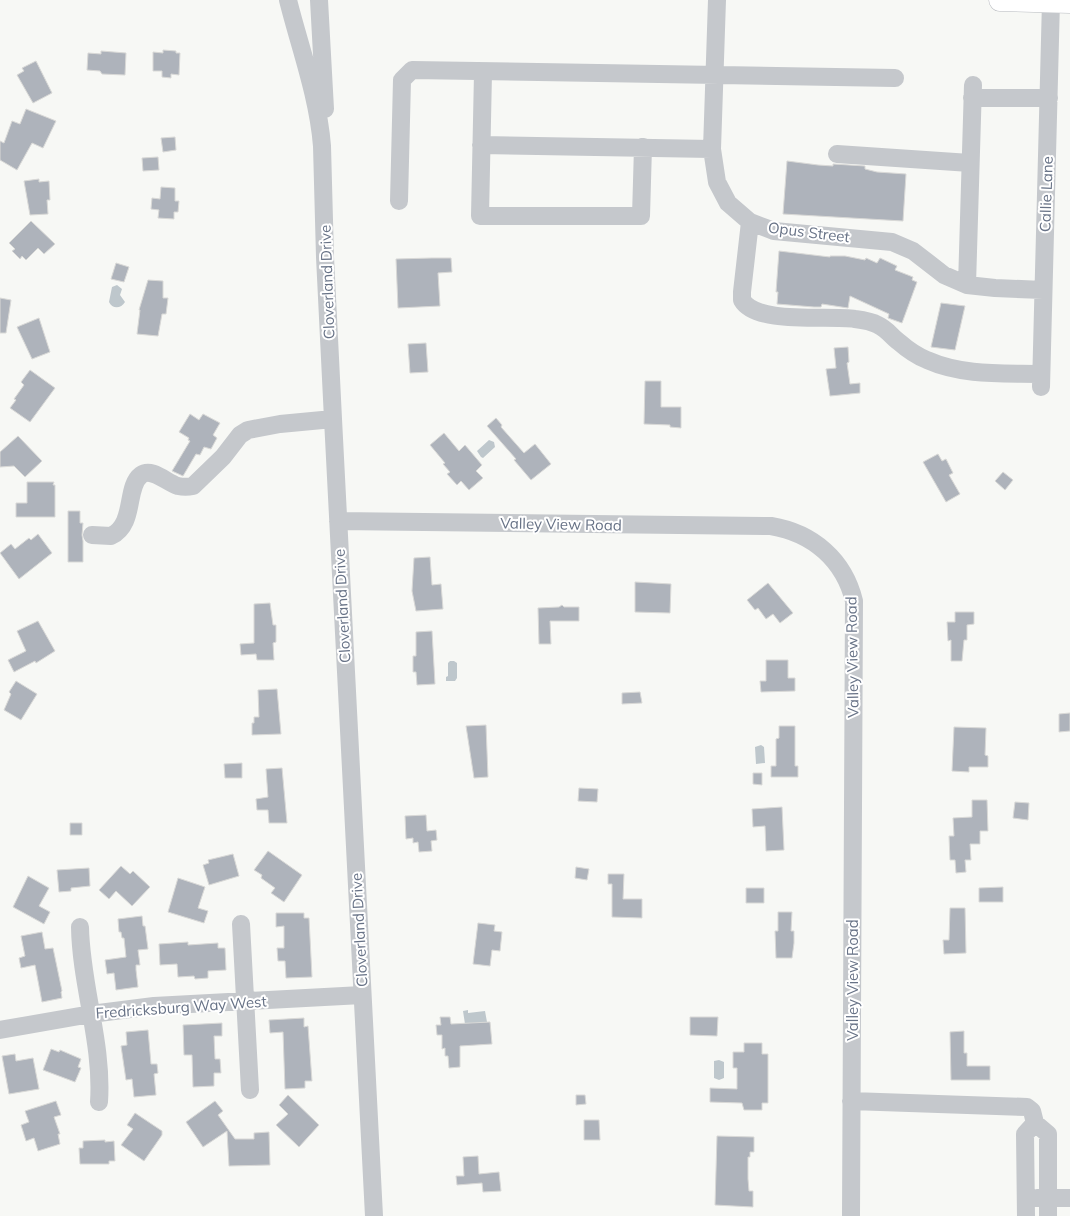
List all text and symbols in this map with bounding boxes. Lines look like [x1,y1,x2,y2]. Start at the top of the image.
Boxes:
street label: Callie Lane [1035,156,1057,232]
street label: Opus Street [767,218,851,246]
street label: Cloverland Drive [316,225,338,339]
street label: Valley View Road [500,513,622,535]
street label: Cloverland Drive [330,548,354,664]
street label: Valley View Road [841,596,863,718]
street label: Cloverland Drive [347,872,371,988]
street label: Valley View Road [843,919,862,1041]
street label: Fredricksburg Way West [95,992,267,1022]

